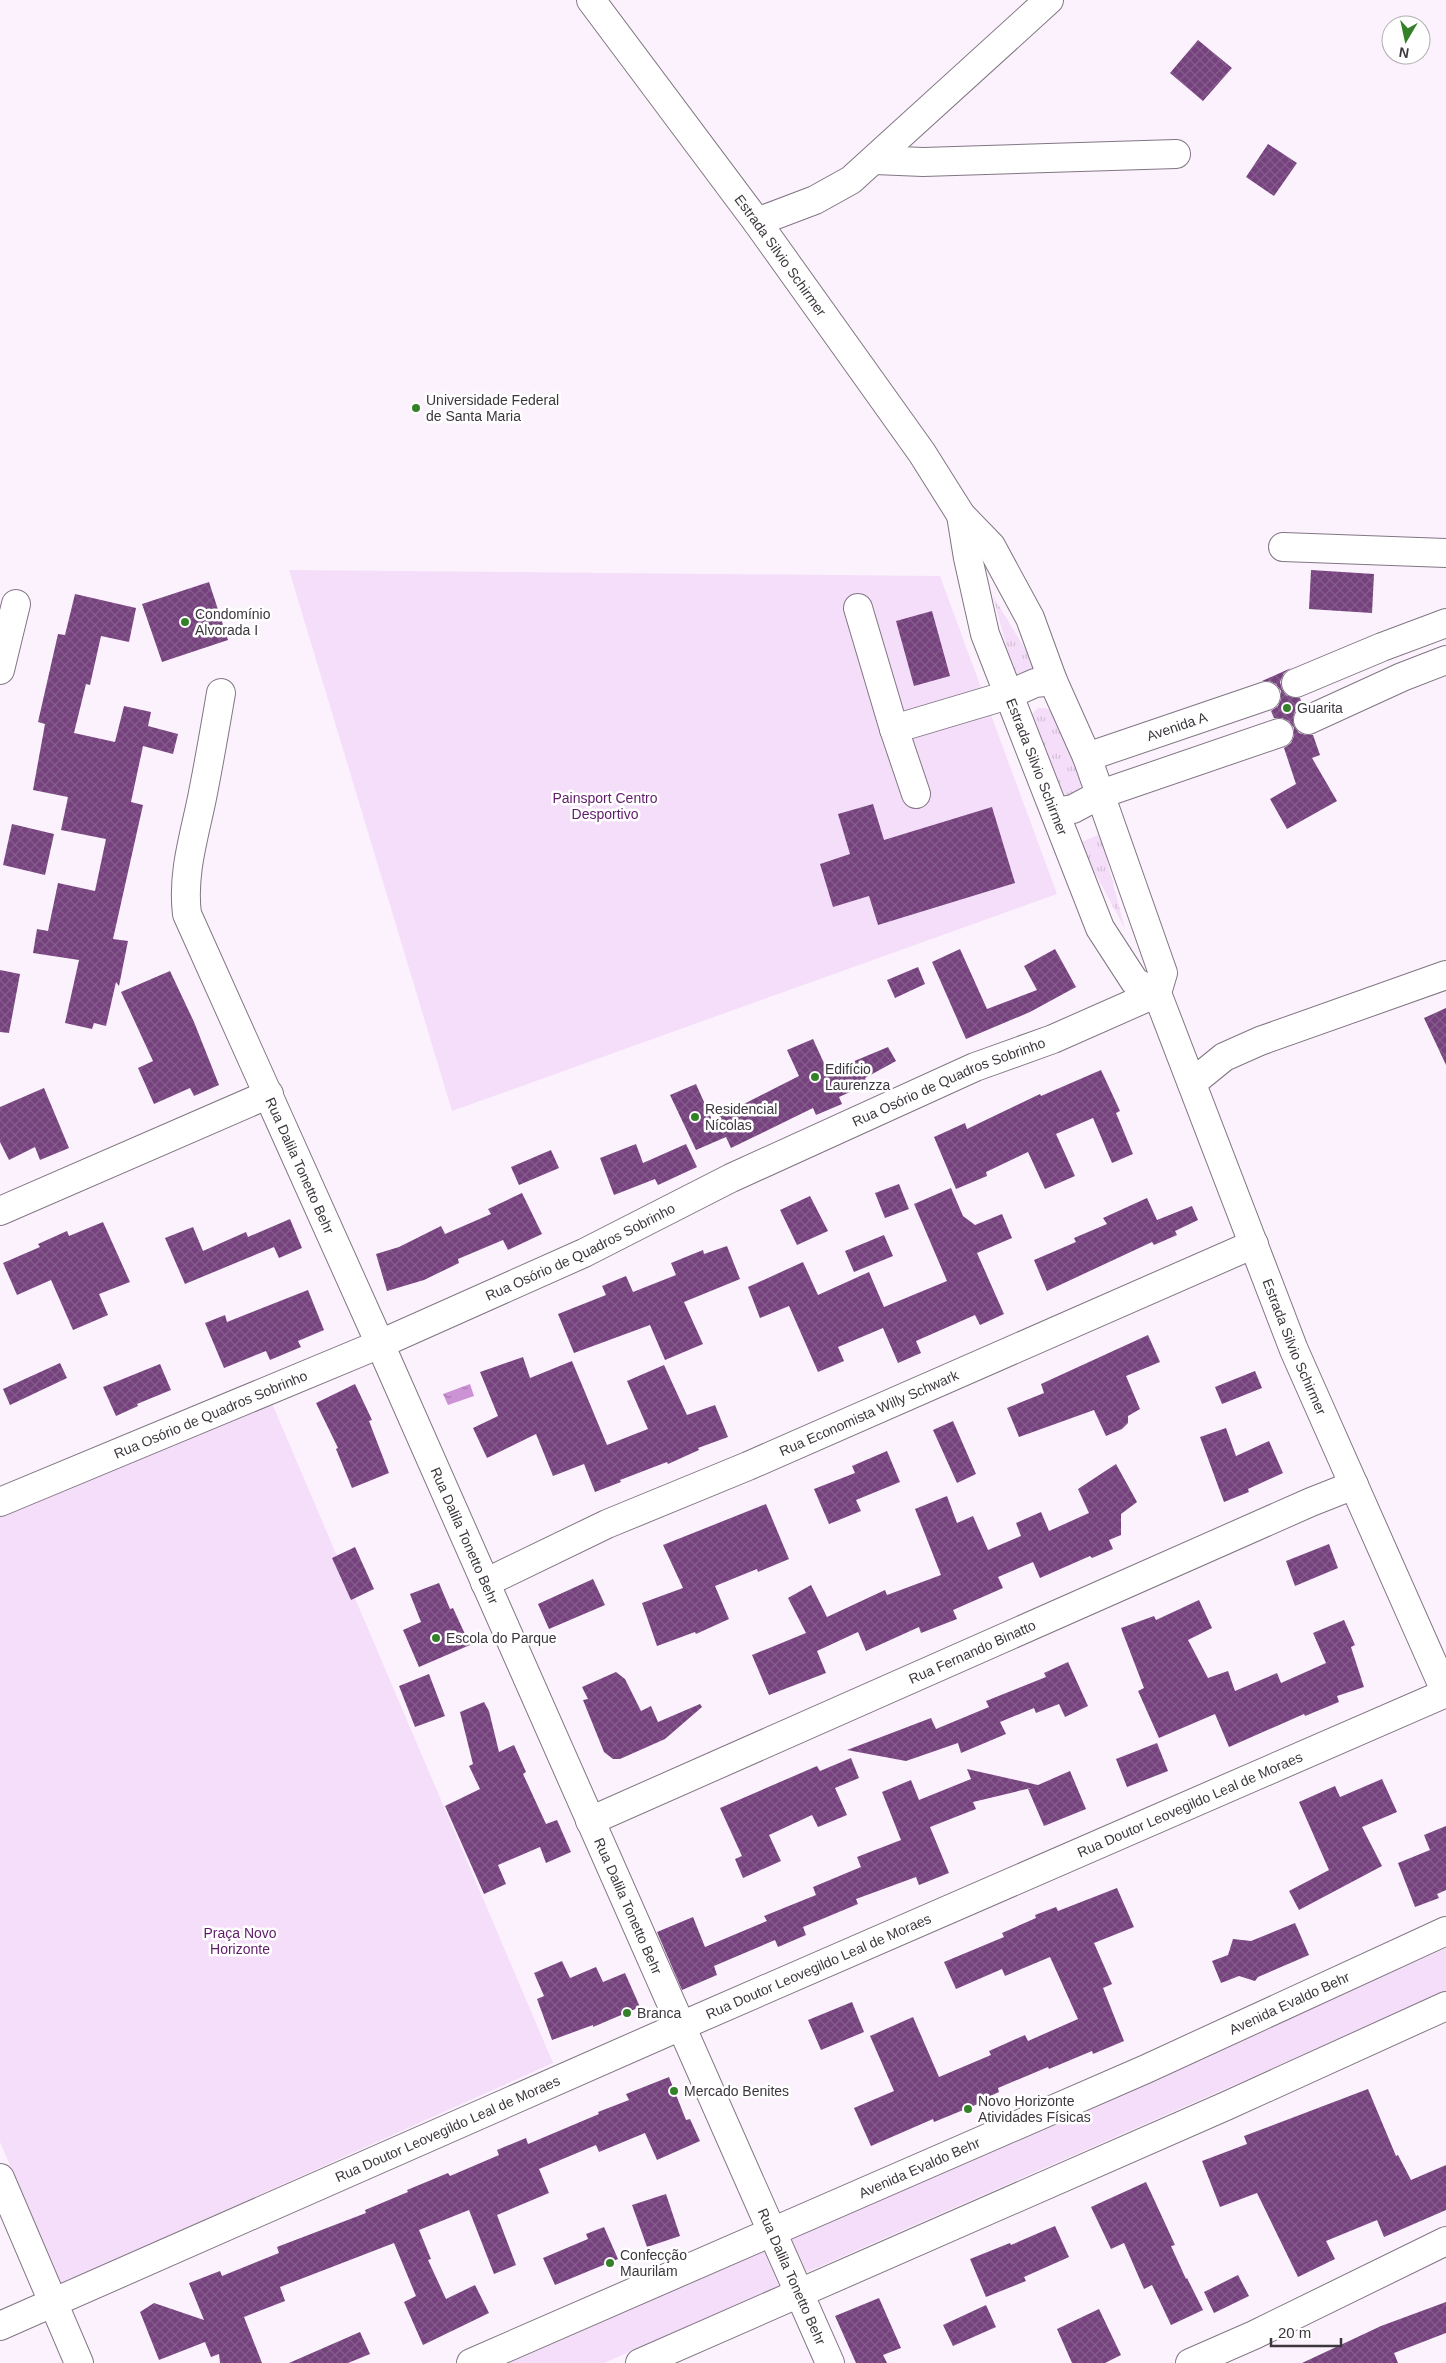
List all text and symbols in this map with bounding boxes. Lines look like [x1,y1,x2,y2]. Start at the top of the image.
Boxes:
north arrow [1381,15,1431,65]
text: N [1398,44,1410,62]
street label: Estrada Silvio Schirmer [731,192,830,319]
place label: Universidade Federal de Santa Maria [426,392,559,424]
marker: Universidade Federal de Santa Maria [410,402,422,414]
place label: Condomínio Alvorada I [195,606,271,638]
marker: Condomínio Alvorada I [179,616,191,628]
street label: Estrada Silvio Schirmer [1003,696,1071,838]
place label: Guarita [1297,700,1343,716]
marker: Guarita [1281,702,1293,714]
street label: Avenida A [1145,708,1210,744]
park label: Painsport Centro Desportivo [552,790,658,822]
street label: Rua Osório de Quadros Sobrinho [850,1034,1048,1130]
place label: Edifício Laurenzza [825,1061,891,1093]
marker: Edifício Laurenzza [809,1071,821,1083]
street label: Rua Dalila Tonetto Behr [262,1095,338,1237]
place label: Residencial Nícolas [705,1101,777,1133]
marker: Residencial Nícolas [689,1111,701,1123]
street label: Rua Osório de Quadros Sobrinho [483,1200,678,1304]
street label: Estrada Silvio Schirmer [1259,1276,1330,1417]
street label: Rua Economista Willy Schwark [777,1366,962,1459]
street label: Rua Osório de Quadros Sobrinho [111,1367,310,1462]
street label: Rua Dalila Tonetto Behr [427,1465,502,1607]
street label: Rua Fernando Binatto [906,1617,1038,1687]
place label: Escola do Parque [446,1630,557,1646]
marker: Escola do Parque [430,1632,442,1644]
street label: Rua Doutor Leovegildo Leal de Moraes [1075,1749,1305,1861]
street label: Rua Dalila Tonetto Behr [591,1835,665,1977]
street label: Rua Doutor Leovegildo Leal de Moraes [703,1910,933,2022]
park label: Praça Novo Horizonte [203,1925,277,1957]
street label: Avenida Evaldo Behr [1227,1968,1352,2038]
place label: Branca [637,2005,682,2021]
marker: Branca [621,2007,633,2019]
street label: Rua Doutor Leovegildo Leal de Moraes [333,2072,562,2185]
place label: Mercado Benites [684,2083,789,2099]
marker: Mercado Benites [668,2085,680,2097]
place label: Novo Horizonte Atividades Físicas [978,2093,1091,2125]
marker: Novo Horizonte Atividades Físicas [962,2103,974,2115]
street label: Avenida Evaldo Behr [856,2134,983,2201]
street label: Rua Dalila Tonetto Behr [755,2206,829,2348]
place label: Confecção Maurilam [620,2247,687,2279]
marker: Confecção Maurilam [604,2257,616,2269]
scale bar [1271,2316,1341,2348]
text: 20 m [1278,2324,1311,2341]

